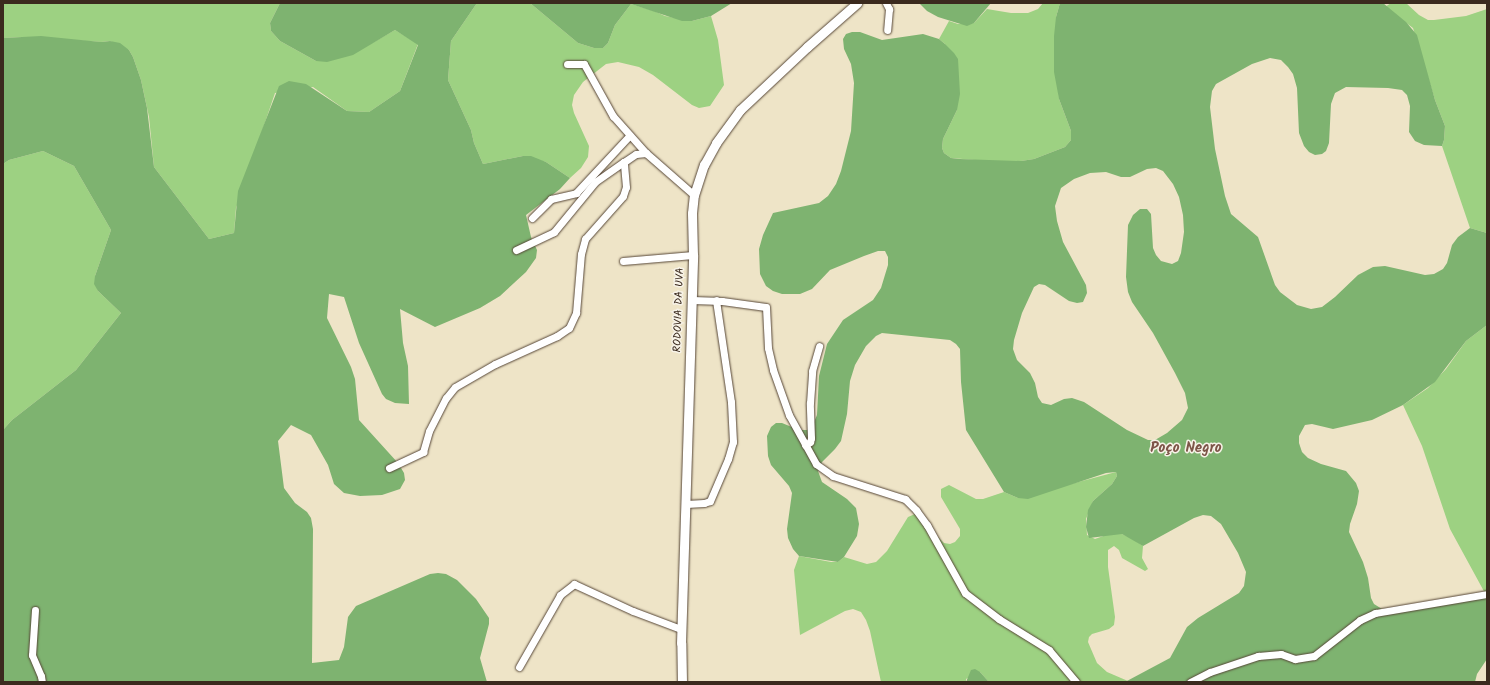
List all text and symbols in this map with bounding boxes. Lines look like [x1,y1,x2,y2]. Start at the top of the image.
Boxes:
street label: RODOVIA DA UVA [671,267,687,353]
district label: Poço Negro [1150,440,1222,458]

